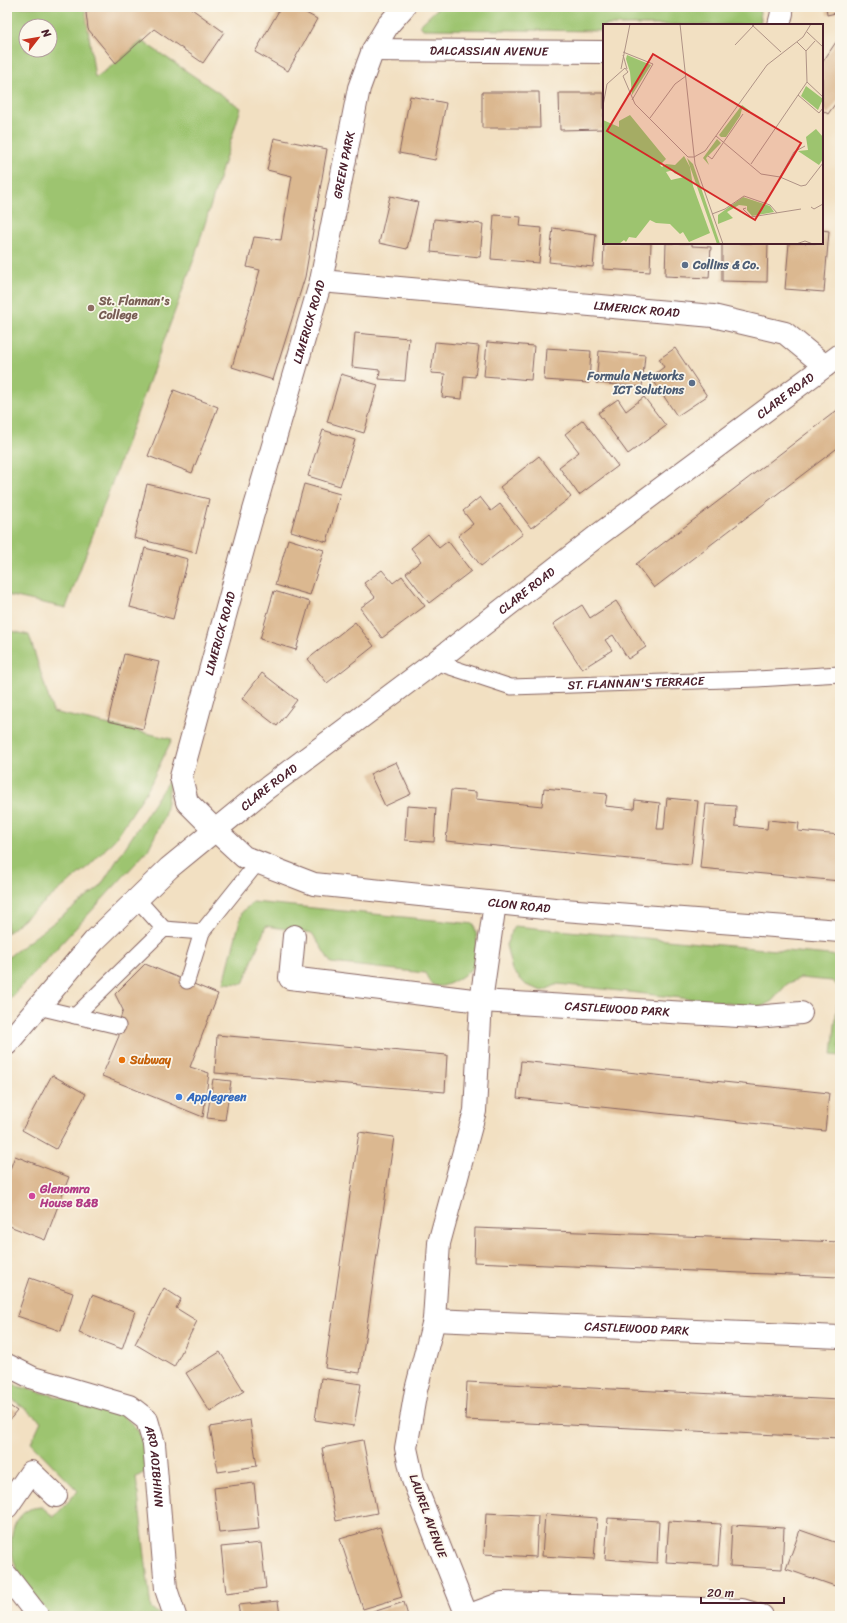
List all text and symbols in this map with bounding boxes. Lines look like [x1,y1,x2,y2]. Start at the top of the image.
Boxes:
north arrow [18,18,58,58]
text: N [36,24,56,42]
inset map [603,24,823,244]
street label: DALCASSIAN AVENUE [430,39,550,63]
street label: GREEN PARK [326,129,361,201]
place label: Collins & Co. [692,254,760,276]
marker: Collins & Co. [680,260,690,270]
street label: LIMERICK ROAD [286,277,332,366]
place label: St. Flannan's College [98,290,170,326]
street label: LIMERICK ROAD [593,294,681,324]
marker: St. Flannan's College [86,303,96,313]
place label: Formula Networks ICT Solutions [586,365,684,401]
street label: CLARE ROAD [751,366,820,425]
marker: Formula Networks ICT Solutions [687,378,697,388]
street label: CLARE ROAD [493,561,561,620]
street label: LIMERICK ROAD [198,588,242,678]
street label: ST. FLANNAN'S TERRACE [567,670,706,696]
street label: CLARE ROAD [235,757,303,817]
street label: CLON ROAD [487,891,552,920]
street label: CASTLEWOOD PARK [564,995,671,1023]
place label: Subway [129,1049,172,1071]
marker: Subway [117,1055,127,1065]
place label: Applegreen [186,1086,247,1108]
marker: Applegreen [174,1092,184,1102]
place label: Glenomra House B&B [39,1178,99,1214]
marker: Glenomra House B&B [27,1191,37,1201]
street label: CASTLEWOOD PARK [584,1315,690,1342]
street label: ARD AOIBHINN [138,1422,170,1509]
street label: LAUREL AVENUE [403,1471,454,1562]
scale bar [701,1579,784,1605]
text: 20 m [707,1582,734,1604]

